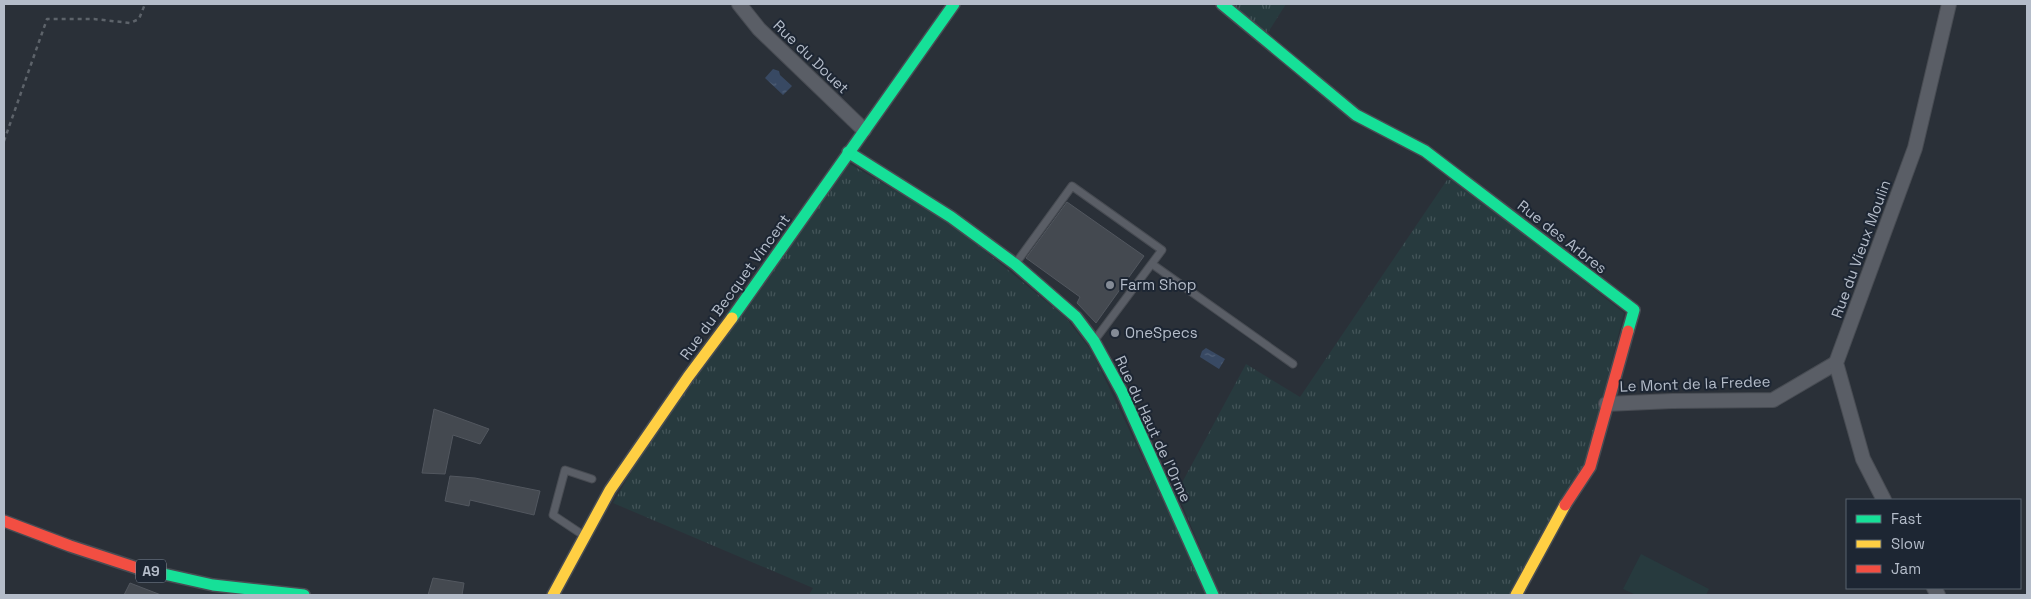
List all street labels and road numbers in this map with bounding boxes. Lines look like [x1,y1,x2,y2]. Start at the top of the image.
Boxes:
street label: Rue du Douet [770,16,853,98]
street label: Rue du Vieux Moulin [1827,177,1894,320]
street label: Rue des Arbres [1514,196,1611,278]
street label: Rue du Becquet Vincent [675,210,794,363]
street label: Rue du Haut de l'Orme [1111,353,1196,505]
street label: Le Mont de la Fredee [1619,371,1771,396]
road number: A9 [136,560,166,582]

